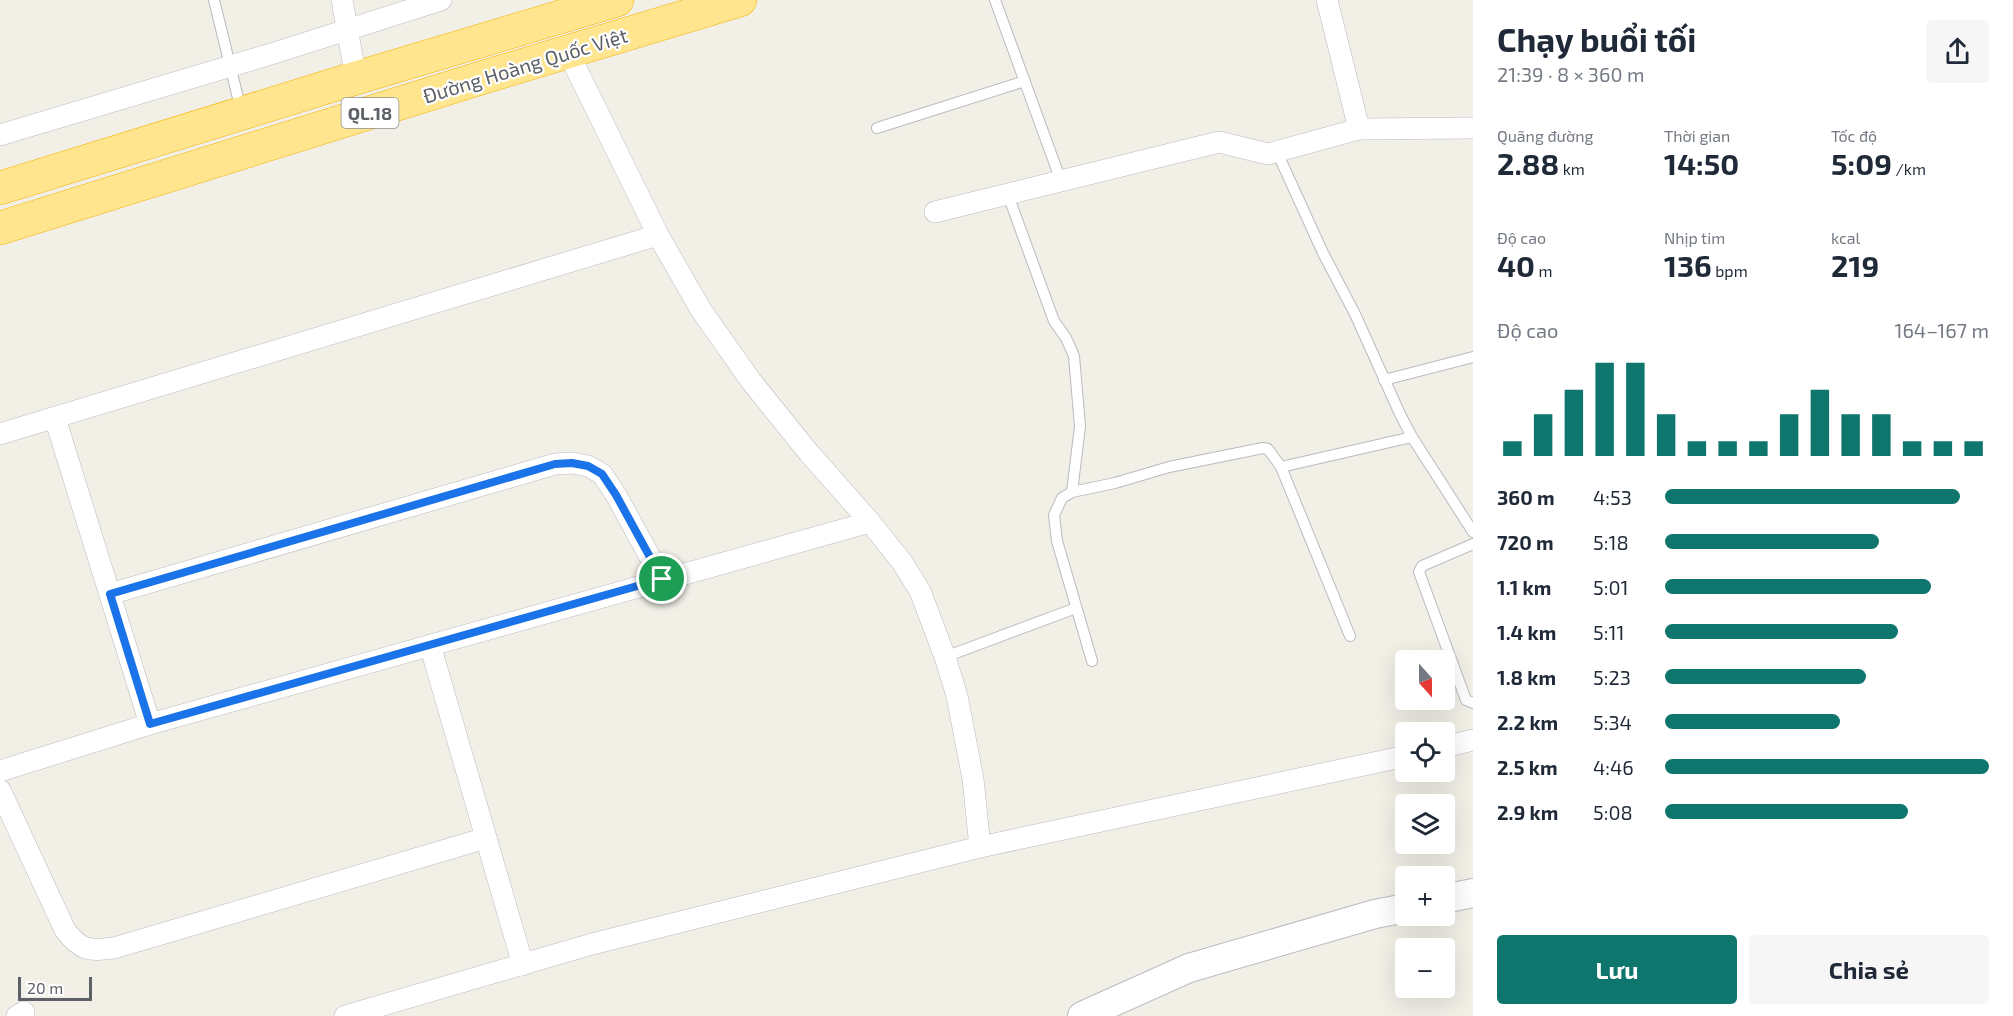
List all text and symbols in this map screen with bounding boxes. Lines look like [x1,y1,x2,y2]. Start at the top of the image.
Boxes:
text: Chạy buổi tối [1497,19,1696,59]
button: share [1926,20,1989,83]
street label: Đường Hoàng Quốc Việt [420,22,630,108]
text: 21:39 · 8 × 360 m [1497,62,1644,86]
road number: QL.18 [342,98,398,128]
text: Quãng đường [1497,126,1594,145]
text: Thời gian [1664,126,1730,145]
text: Tốc độ [1831,126,1877,145]
text: 2.88 [1497,145,1559,181]
text: 14:50 [1664,145,1739,181]
text: 5:09 [1831,145,1892,181]
text: km [1559,159,1585,178]
text: /km [1892,159,1926,178]
text: Độ cao [1497,228,1546,247]
text: Nhịp tim [1664,228,1725,247]
text: kcal [1831,228,1860,247]
text: 40 [1497,247,1535,283]
text: 136 [1664,247,1712,283]
text: 219 [1831,247,1879,283]
text: m [1535,261,1553,280]
text: bpm [1712,261,1748,280]
text: Độ cao [1497,318,1558,342]
text: 164–167 m [1894,318,1989,342]
text: 360 m [1497,485,1555,509]
text: 4:53 [1593,485,1632,509]
text: 720 m [1497,530,1554,554]
text: 5:18 [1593,530,1629,554]
pin [636,553,687,604]
icon: arrive [645,562,678,595]
text: 1.1 km [1497,575,1551,599]
text: 5:01 [1593,575,1628,599]
text: 1.4 km [1497,620,1556,644]
text: 5:11 [1593,620,1624,644]
north arrow [1395,650,1455,710]
map controls [1395,650,1455,998]
text: 1.8 km [1497,665,1556,689]
text: 5:23 [1593,665,1631,689]
text: 2.2 km [1497,710,1558,734]
text: 5:34 [1593,710,1632,734]
button: locate [1395,722,1455,782]
text: 2.5 km [1497,755,1558,779]
text: 4:46 [1593,755,1634,779]
button: layers [1395,794,1455,854]
text: 2.9 km [1497,800,1558,824]
text: 5:08 [1593,800,1633,824]
button: + [1395,866,1455,926]
button: Lưu [1497,935,1737,1004]
button: Chia sẻ [1749,935,1989,1004]
button: − [1395,938,1455,998]
scale bar [18,974,92,1002]
text: 20 m [27,978,63,997]

